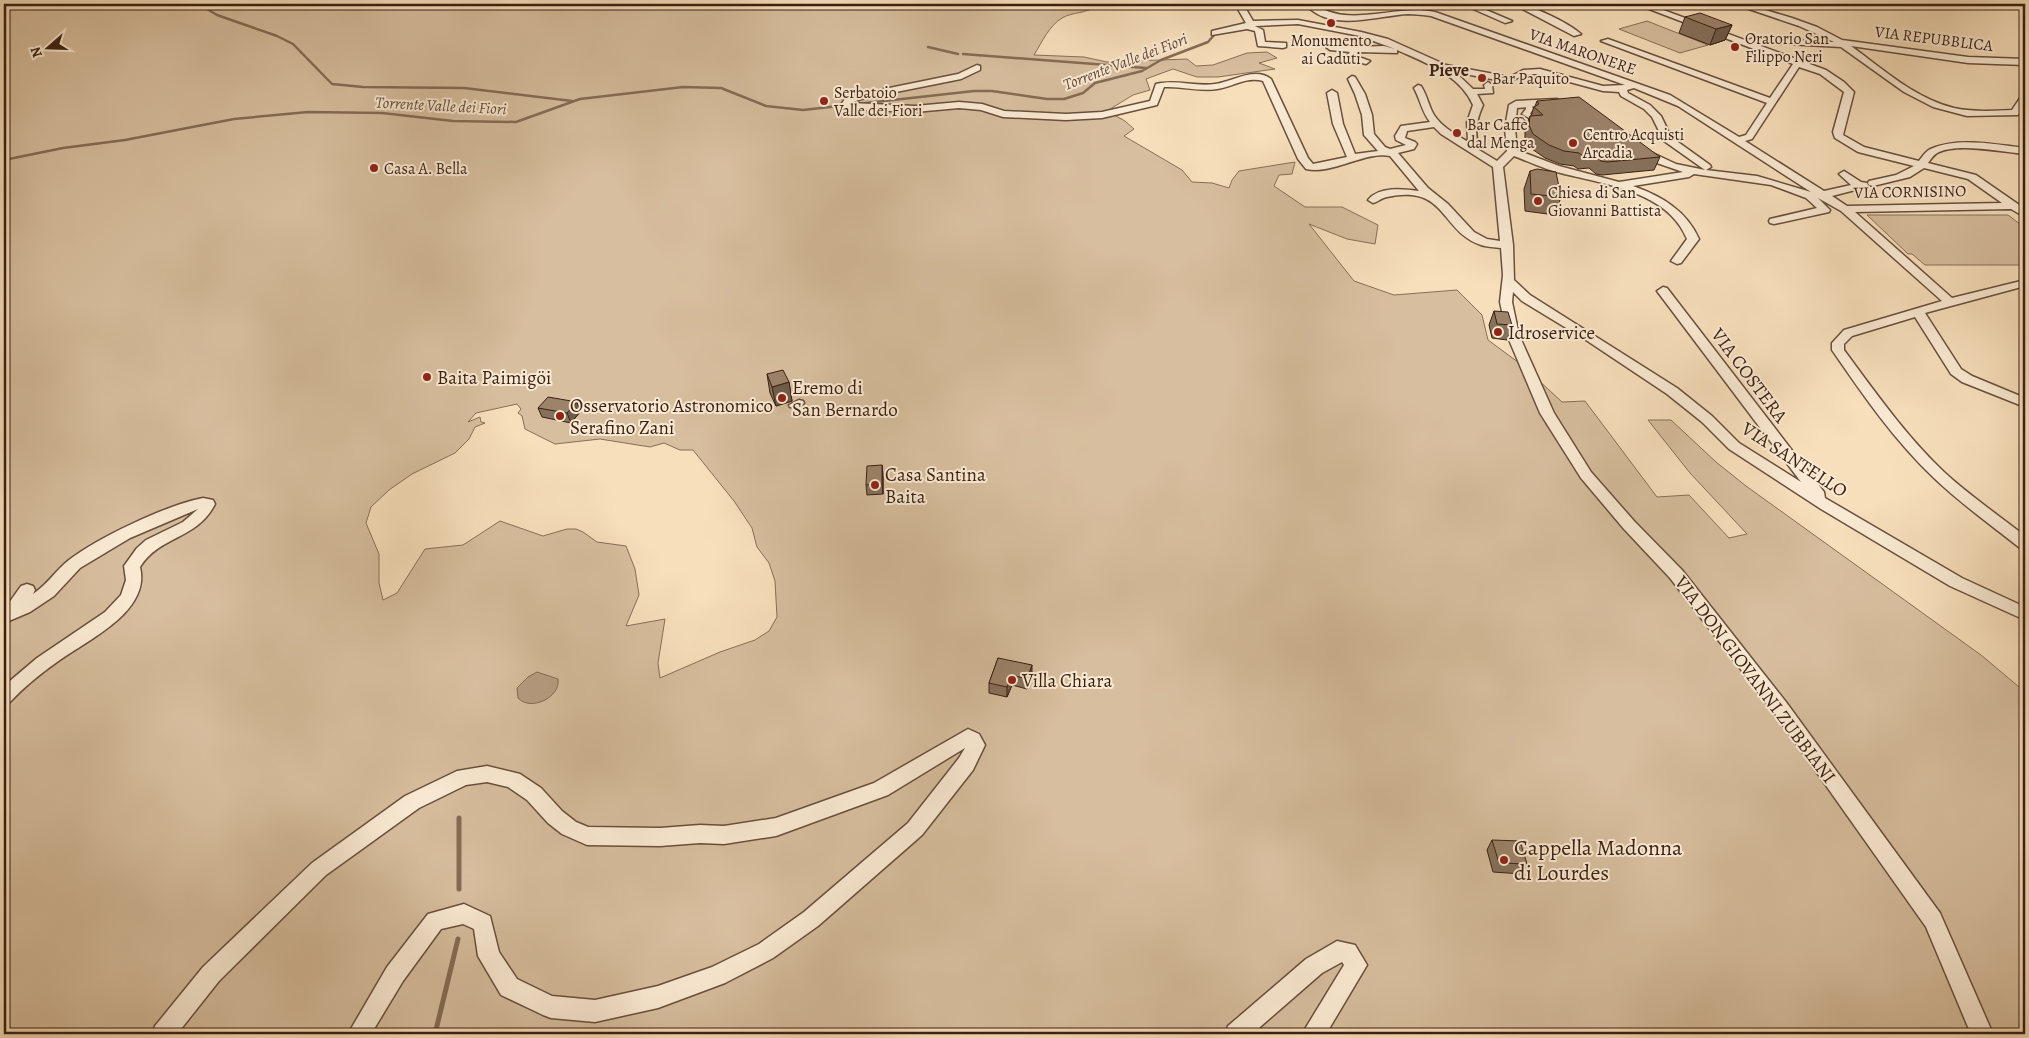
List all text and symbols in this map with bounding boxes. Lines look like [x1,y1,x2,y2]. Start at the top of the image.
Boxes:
marker: Monumento ai Caduti [1325,17,1337,29]
street label: VIA REPUBBLICA [1873,21,1995,57]
north arrow [22,22,72,72]
street label: VIA MARONERE [1525,23,1639,81]
water label: Torrente Valle dei Fiori [1060,28,1191,96]
place label: Oratorio San Filippo Neri [1745,28,1829,68]
place label: Monumento ai Caduti [1290,30,1372,70]
marker: Oratorio San Filippo Neri [1729,41,1741,53]
text: N [26,44,47,60]
district label: Pieve [1429,58,1469,82]
place label: Bar Paquito [1492,68,1569,90]
marker: Bar Paquito [1476,72,1488,84]
place label: Serbatoio Valle dei Fiori [833,82,923,122]
water label: Torrente Valle dei Fiori [375,92,507,120]
marker: Serbatoio Valle dei Fiori [818,95,830,107]
place label: Bar Caffè dal Menga [1467,114,1535,154]
place label: Centro Acquisti Arcadia [1582,124,1684,164]
marker: Bar Caffè dal Menga [1451,127,1463,139]
marker: Centro Acquisti Arcadia [1567,137,1579,149]
place label: Casa A. Bella [384,158,468,180]
marker: Casa A. Bella [368,162,380,174]
street label: VIA CORNISINO [1852,180,1967,204]
place label: Chiesa di San Giovanni Battista [1548,182,1662,222]
marker: Chiesa di San Giovanni Battista [1532,195,1544,207]
place label: Idroservice [1508,320,1595,346]
street label: VIA COSTERA [1704,322,1794,429]
marker: Idroservice [1492,326,1504,338]
place label: Baita Paimigöi [437,365,551,391]
marker: Baita Paimigöi [421,371,433,383]
place label: Eremo di San Bernardo [792,375,898,423]
marker: Eremo di San Bernardo [776,392,788,404]
place label: Osservatorio Astronomico Serafino Zani [570,393,773,441]
marker: Osservatorio Astronomico Serafino Zani [554,410,566,422]
street label: VIA SANTELLO [1736,415,1852,504]
place label: Casa Santina Baita [885,462,986,510]
marker: Casa Santina Baita [869,479,881,491]
street label: VIA DON GIOVANNI ZUBBIANI [1668,570,1842,789]
place label: Villa Chiara [1021,668,1112,694]
marker: Villa Chiara [1006,674,1018,686]
place label: Cappella Madonna di Lourdes [1514,833,1683,888]
marker: Cappella Madonna di Lourdes [1498,854,1510,866]

